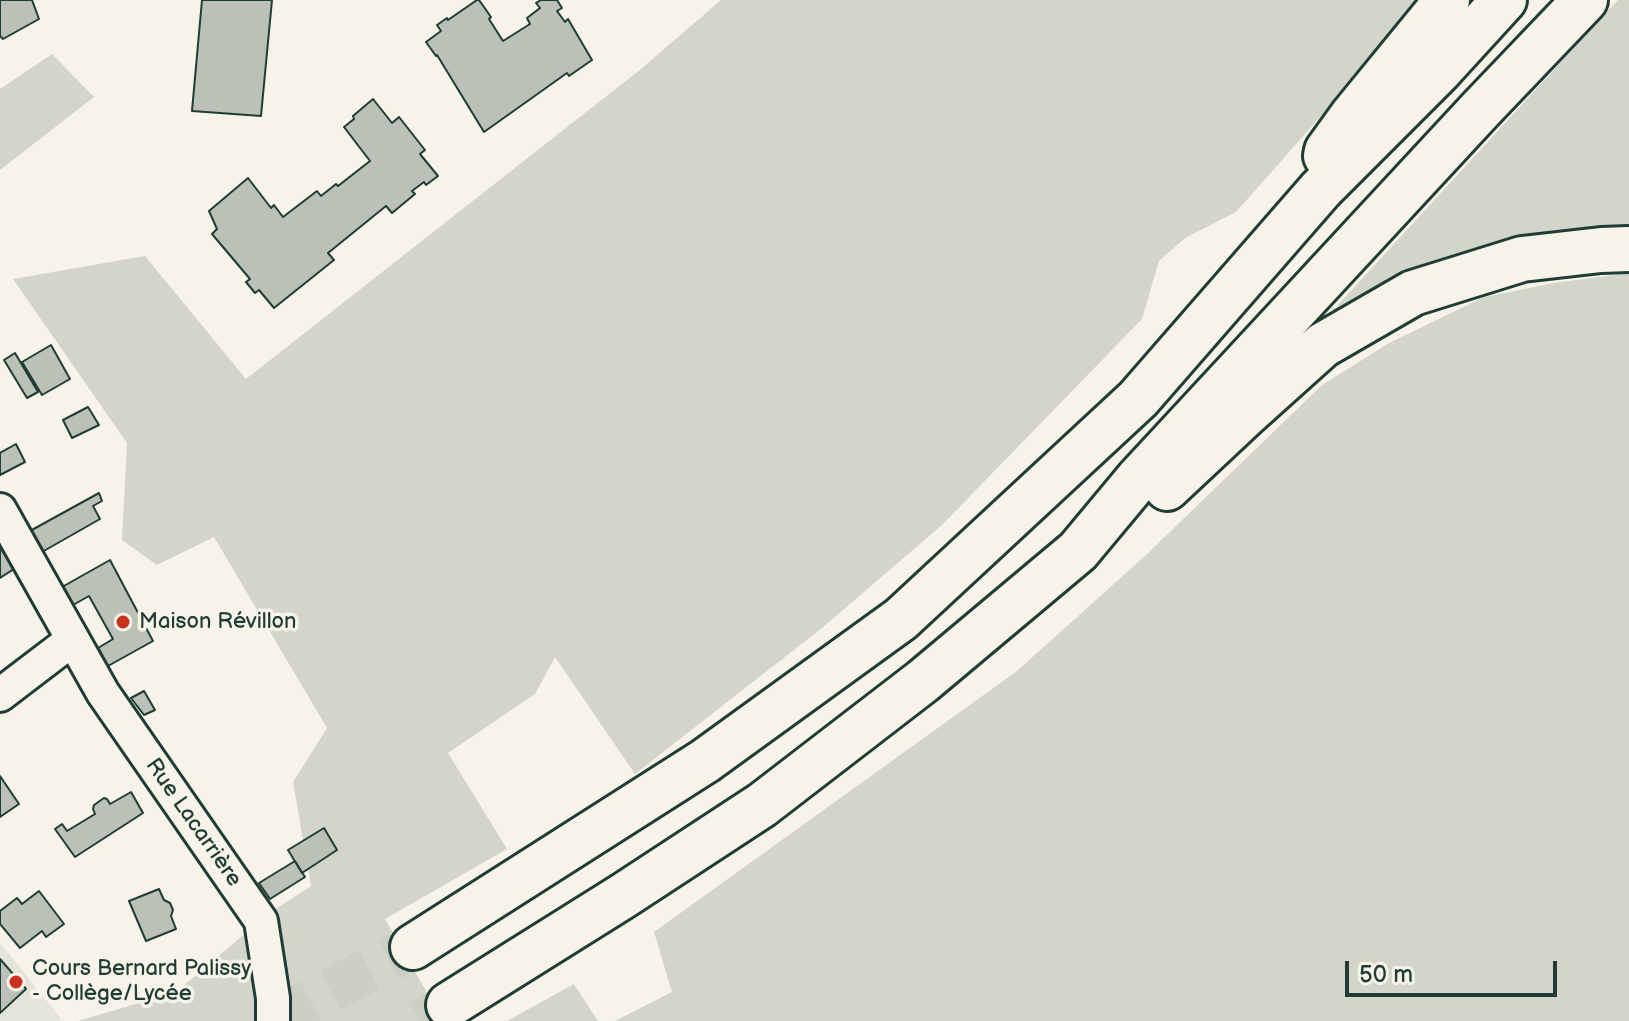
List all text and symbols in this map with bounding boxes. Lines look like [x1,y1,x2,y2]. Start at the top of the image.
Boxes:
place label: Maison Révillon [139,609,296,635]
marker: Maison Révillon [114,613,132,631]
street label: Rue Lacarrière [139,754,247,892]
scale bar [1349,945,1561,995]
place label: Cours Bernard Palissy - Collège/Lycée [32,956,251,1008]
text: 50 m [1359,960,1413,989]
marker: Cours Bernard Palissy - Collège/Lycée [7,973,25,991]

